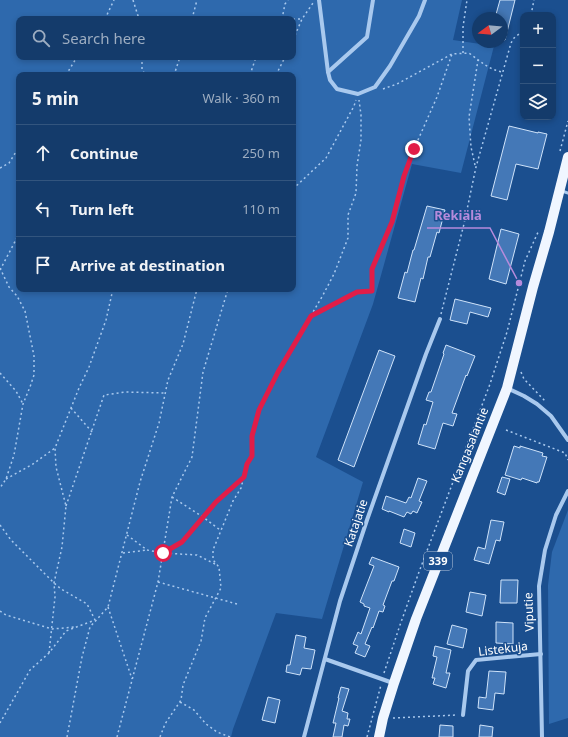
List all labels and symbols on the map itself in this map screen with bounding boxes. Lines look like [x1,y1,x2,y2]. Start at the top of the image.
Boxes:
north arrow [472,12,508,48]
route end [405,140,423,158]
callout: Rekiälä [427,203,490,228]
text: Rekiälä [434,206,482,224]
street label: Kangasalantie [447,405,492,485]
street label: Katajatie [339,497,372,549]
route start [154,544,172,562]
road number: 339 [424,552,452,570]
street label: Viputie [519,592,538,632]
street label: Listekuja [477,637,529,660]

